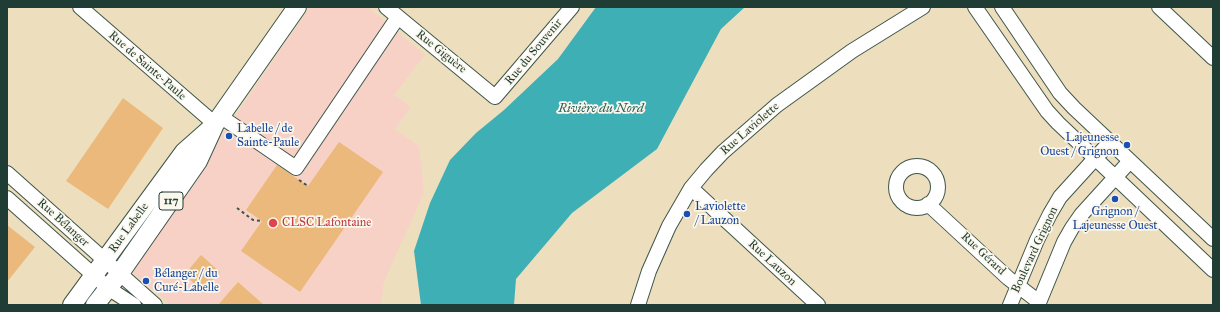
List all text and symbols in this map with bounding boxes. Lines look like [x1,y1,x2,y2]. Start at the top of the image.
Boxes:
street label: Rue du Souvenir [502,16,566,88]
street label: Rue Giguère [413,27,469,77]
street label: Rue de Sainte-Paule [105,28,189,104]
street label: Rue Laviolette [718,100,782,158]
water label: Rivière du Nord [558,101,644,117]
place label: Labelle / de Sainte-Paule [237,122,299,150]
marker: Labelle / de Sainte-Paule [224,131,234,141]
place label: Lajeunesse Ouest / Grignon [1040,131,1119,159]
marker: Lajeunesse Ouest / Grignon [1122,140,1132,150]
road number: 117 [159,192,183,210]
marker: Grignon / Lajeunesse Ouest [1110,194,1120,204]
street label: Rue Bélanger [34,196,92,250]
street label: Rue Labelle [106,200,152,256]
place label: Laviolette / Lauzon [695,200,746,228]
street label: Boulevard Grignon [1009,204,1061,296]
place label: Grignon / Lajeunesse Ouest [1072,205,1158,233]
marker: Laviolette / Lauzon [682,209,692,219]
place label: CLSC Lafontaine [282,216,371,230]
marker: CLSC Lafontaine [267,217,279,229]
street label: Rue Gérard [958,230,1008,278]
street label: Rue Lauzon [745,237,799,289]
place label: Bélanger / du Curé-Labelle [154,267,219,295]
marker: Bélanger / du Curé-Labelle [141,276,151,286]

